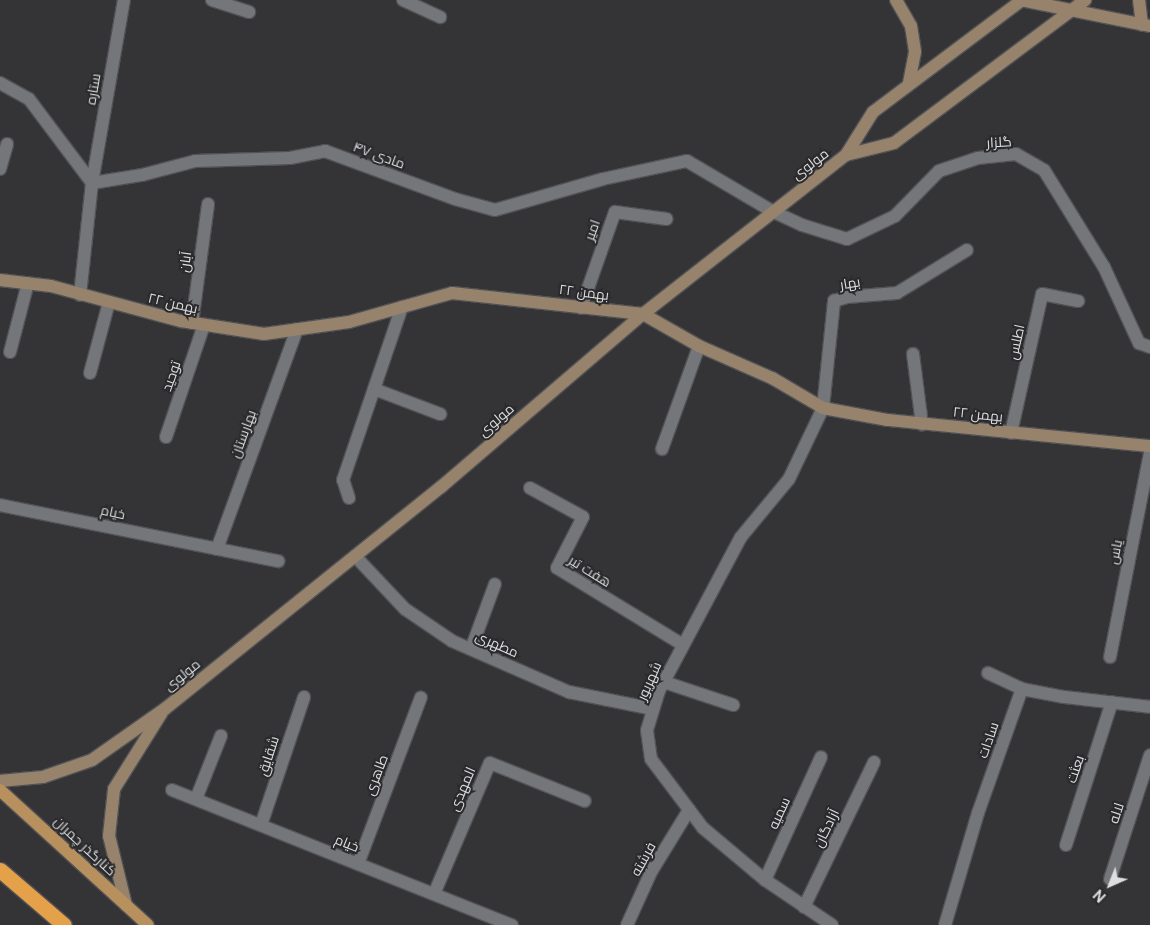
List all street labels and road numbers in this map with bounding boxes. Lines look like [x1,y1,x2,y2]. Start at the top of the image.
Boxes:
street label: ستاره [82,72,104,106]
street label: گلزار [986,133,1012,151]
street label: مادی ۴۷ [351,138,407,172]
street label: مولوی [788,145,832,183]
street label: امیر [581,217,603,243]
street label: آبان [175,250,195,274]
street label: بهار [838,273,862,293]
street label: ۲۲ بهمن [558,281,610,303]
street label: ۲۲ بهمن [147,289,199,317]
street label: اطلس [1004,323,1028,361]
street label: توحید [158,359,184,393]
street label: مولوی [475,400,517,440]
street label: ۲۲ بهمن [952,403,1004,425]
street label: بهارستان [227,408,259,460]
street label: خیام [99,501,127,523]
street label: یاس [1104,538,1126,566]
street label: هفت تیر [566,551,614,591]
street label: مطهری [473,627,521,661]
street label: مولوی [161,655,203,695]
street label: شهریور [633,659,665,703]
street label: سادات [974,720,1002,760]
street label: شقایق [254,734,282,778]
street label: طاهری [361,752,391,798]
street label: بعثت [1063,753,1087,785]
street label: المهدی [445,764,479,814]
street label: سمیه [764,794,794,832]
street label: لاله [1105,800,1127,826]
street label: آزادگان [809,806,843,850]
street label: کنارگذر چمران [50,813,120,879]
street label: خیام [332,831,362,855]
street label: فرشته [627,839,659,879]

